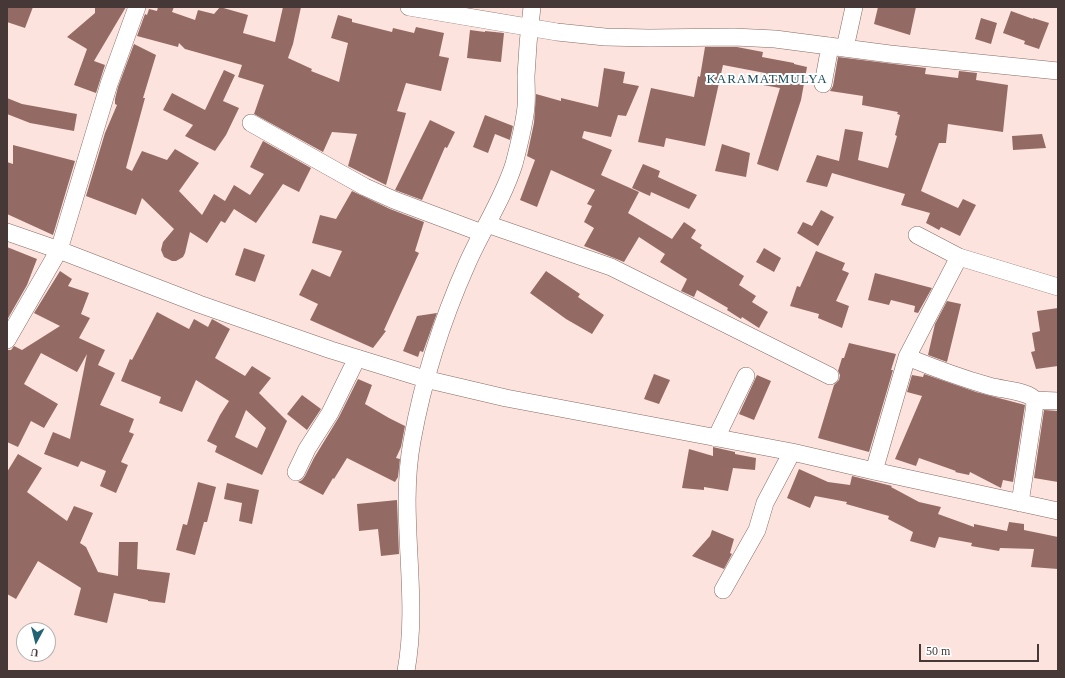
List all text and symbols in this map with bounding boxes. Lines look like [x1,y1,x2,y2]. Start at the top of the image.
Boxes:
district label: KARAMATMULYA [706,72,828,88]
north arrow [16,622,56,662]
scale bar [921,636,1041,662]
text: 50 m [926,644,950,658]
text: U [30,646,39,659]

